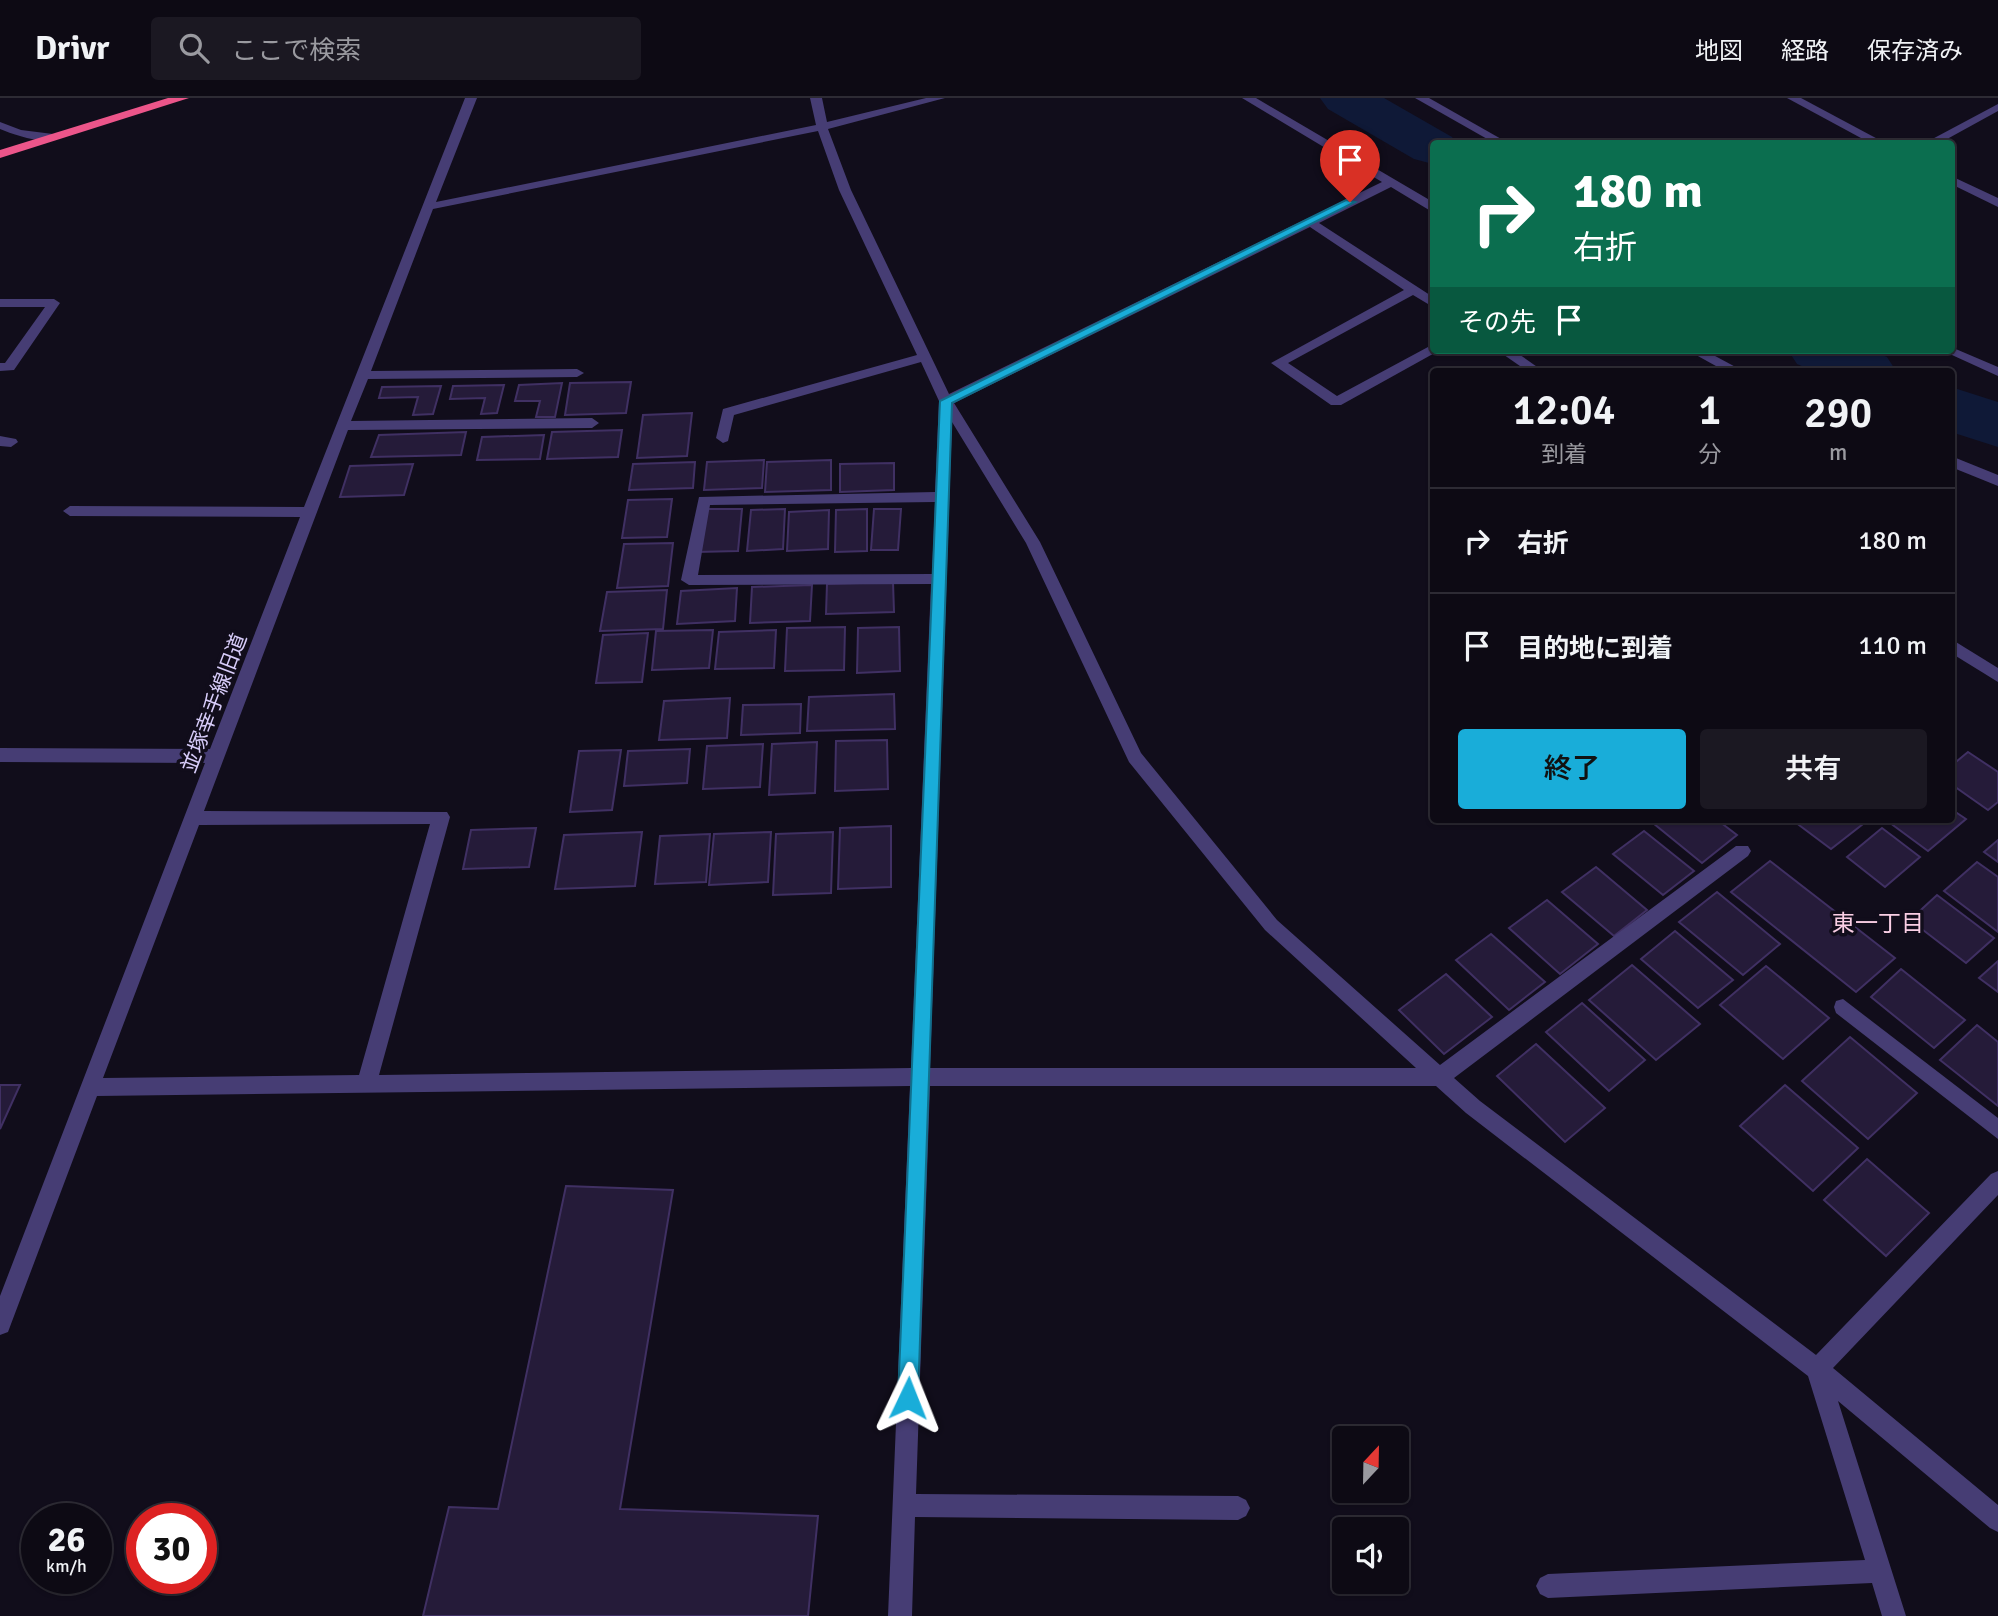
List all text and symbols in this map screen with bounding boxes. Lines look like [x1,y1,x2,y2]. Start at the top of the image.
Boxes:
search box [151,17,641,80]
text: Drivr [35,28,109,69]
icon: search [175,29,213,67]
text: ここで検索 [231,35,361,67]
text: 地図 [1695,36,1743,66]
text: 経路 [1781,36,1829,66]
text: 保存済み [1867,36,1963,66]
pin [1320,130,1380,202]
icon: arrive [1331,141,1369,179]
text: 180 m [1573,161,1703,221]
icon: right [1458,168,1549,259]
text: 右折 [1573,228,1637,267]
icon: arrive [1550,301,1588,339]
text: その先 [1458,307,1536,339]
text: 12:04 [1513,385,1615,436]
text: 1 [1698,385,1721,436]
text: 290 [1804,388,1872,439]
text: m [1829,438,1847,467]
text: 到着 [1541,440,1587,469]
text: 分 [1698,440,1721,469]
icon: right [1458,522,1496,560]
text: 180 m [1858,525,1927,557]
text: 右折 [1517,528,1569,560]
icon: arrive [1458,627,1496,665]
street label: 並塚幸手線旧道 [176,630,252,776]
text: 110 m [1858,630,1927,662]
text: 目的地に到着 [1517,633,1673,665]
button: 終了 [1458,729,1686,809]
button: 共有 [1700,729,1927,809]
district label: 東一丁目 [1832,909,1924,938]
position arrow [871,1361,945,1435]
north arrow [1332,1426,1409,1503]
map controls [1332,1426,1409,1594]
speed limit sign: 30 [126,1503,217,1594]
button: sound [1332,1517,1409,1594]
text: 26 [48,1518,85,1561]
text: km/h [46,1555,87,1577]

